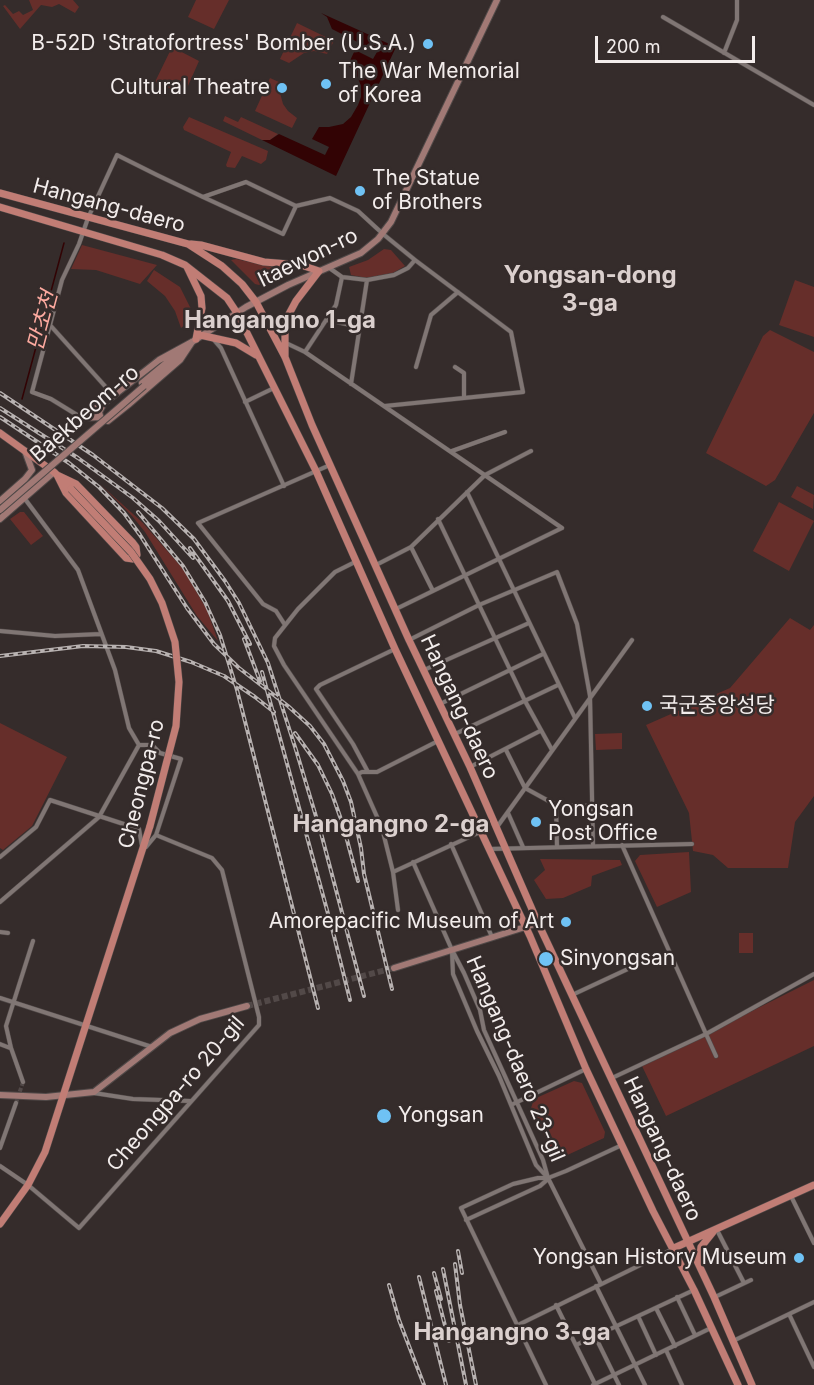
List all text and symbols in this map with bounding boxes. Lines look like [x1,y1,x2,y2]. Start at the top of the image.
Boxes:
scale bar [598,24,758,62]
place label: B-52D 'Stratofortress' Bomber (U.S.A.) [31,31,416,57]
text: 200 m [606,36,661,57]
marker: B-52D 'Stratofortress' Bomber (U.S.A.) [421,37,435,51]
place label: The War Memorial of Korea [338,59,520,109]
place label: Cultural Theatre [110,75,270,101]
marker: The War Memorial of Korea [319,77,333,91]
marker: Cultural Theatre [275,81,289,95]
place label: The Statue of Brothers [372,166,483,216]
street label: Hangang-daero [30,174,188,238]
marker: The Statue of Brothers [353,184,367,198]
street label: Itaewon-ro [254,223,362,293]
district label: Yongsan-dong 3-ga [503,262,677,318]
water label: 만초천 [22,288,64,354]
district label: Hangangno 1-ga [184,307,376,335]
street label: Baekbeom-ro [26,360,144,468]
street label: Hangang-daero [415,631,503,783]
place label: 국군중앙성당 [659,693,775,719]
marker: 국군중앙성당 [640,699,654,713]
street label: Cheongpa-ro [114,717,170,851]
place label: Yongsan Post Office [548,797,658,847]
district label: Hangangno 2-ga [293,811,489,839]
marker: Yongsan Post Office [529,815,543,829]
place label: Amorepacific Museum of Art [269,909,554,935]
marker: Amorepacific Museum of Art [559,915,573,929]
place label: Sinyongsan [560,946,675,972]
marker: Sinyongsan [537,950,555,968]
street label: Hangang-daero 23-gil [460,952,570,1166]
street label: Cheongpa-ro 20-gil [102,1011,250,1177]
street label: Hangang-daero [618,1073,706,1225]
place label: Yongsan [398,1103,484,1129]
marker: Yongsan [375,1107,393,1125]
place label: Yongsan History Museum [533,1245,787,1271]
marker: Yongsan History Museum [792,1251,806,1265]
district label: Hangangno 3-ga [413,1319,611,1347]

